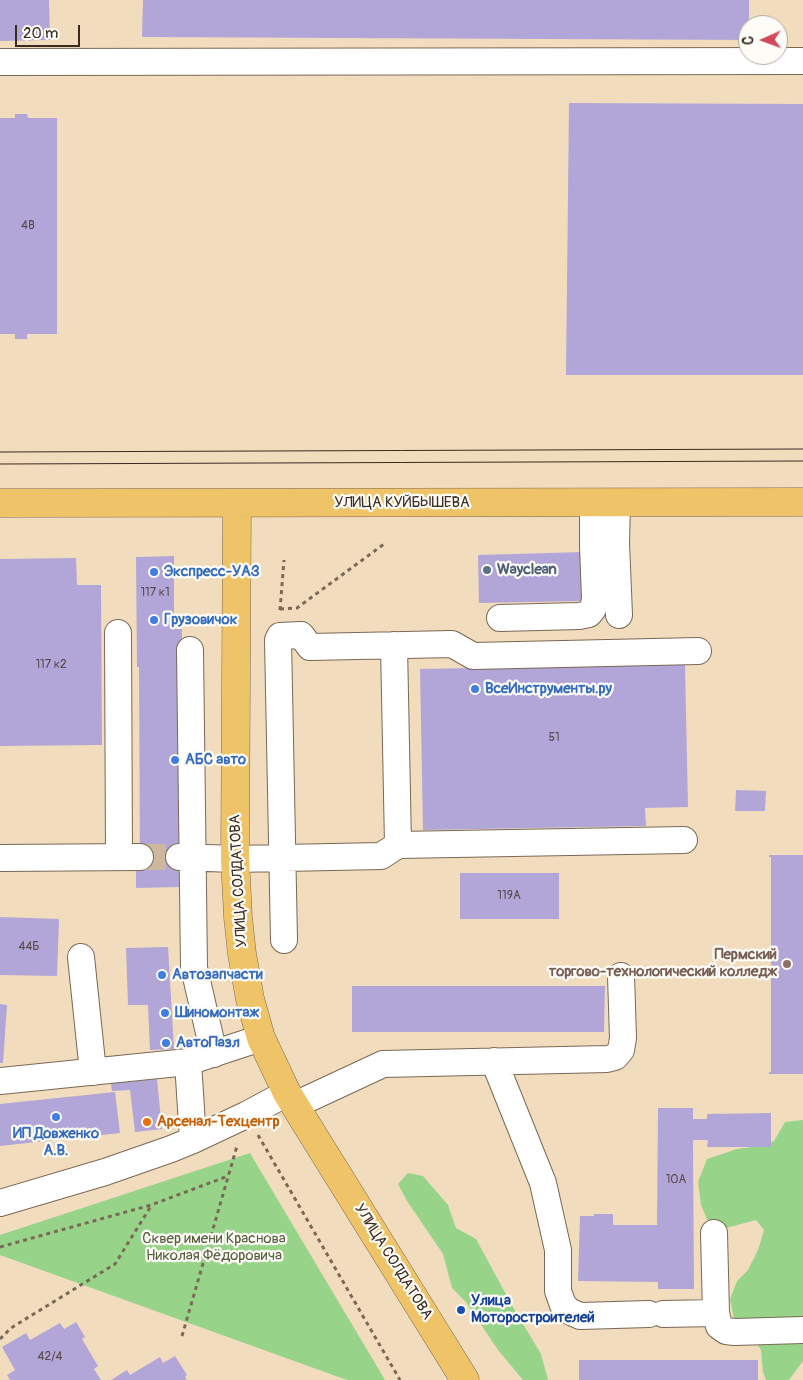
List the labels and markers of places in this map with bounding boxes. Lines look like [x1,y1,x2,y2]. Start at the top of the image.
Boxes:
place label: Wayclean [497,561,557,579]
place label: Экспресс-УАЗ [164,563,260,581]
marker: Wayclean [481,564,493,576]
marker: Экспресс-УАЗ [148,566,160,578]
place label: Грузовичок [164,611,237,629]
marker: Грузовичок [148,614,160,626]
place label: ВсеИнструменты.ру [485,680,612,698]
marker: ВсеИнструменты.ру [469,683,481,695]
place label: АБС авто [185,751,246,769]
marker: АБС авто [169,754,181,766]
place label: Пермский торгово-технологический колледж [549,946,777,981]
marker: Пермский торгово-технологический колледж [781,958,793,970]
place label: Автозапчасти [172,966,263,984]
marker: Автозапчасти [156,969,168,981]
place label: Шиномонтаж [175,1004,259,1022]
marker: Шиномонтаж [159,1007,171,1019]
place label: АвтоПазл [176,1034,240,1052]
marker: АвтоПазл [160,1037,172,1049]
marker: ИП Довженко А.В. [50,1111,62,1123]
place label: Арсенал-Техцентр [157,1113,280,1131]
marker: Арсенал-Техцентр [141,1116,153,1128]
place label: ИП Довженко А.В. [13,1125,99,1160]
place label: Улица Моторостроителей [471,1292,595,1327]
marker: Улица Моторостроителей [455,1304,467,1316]

